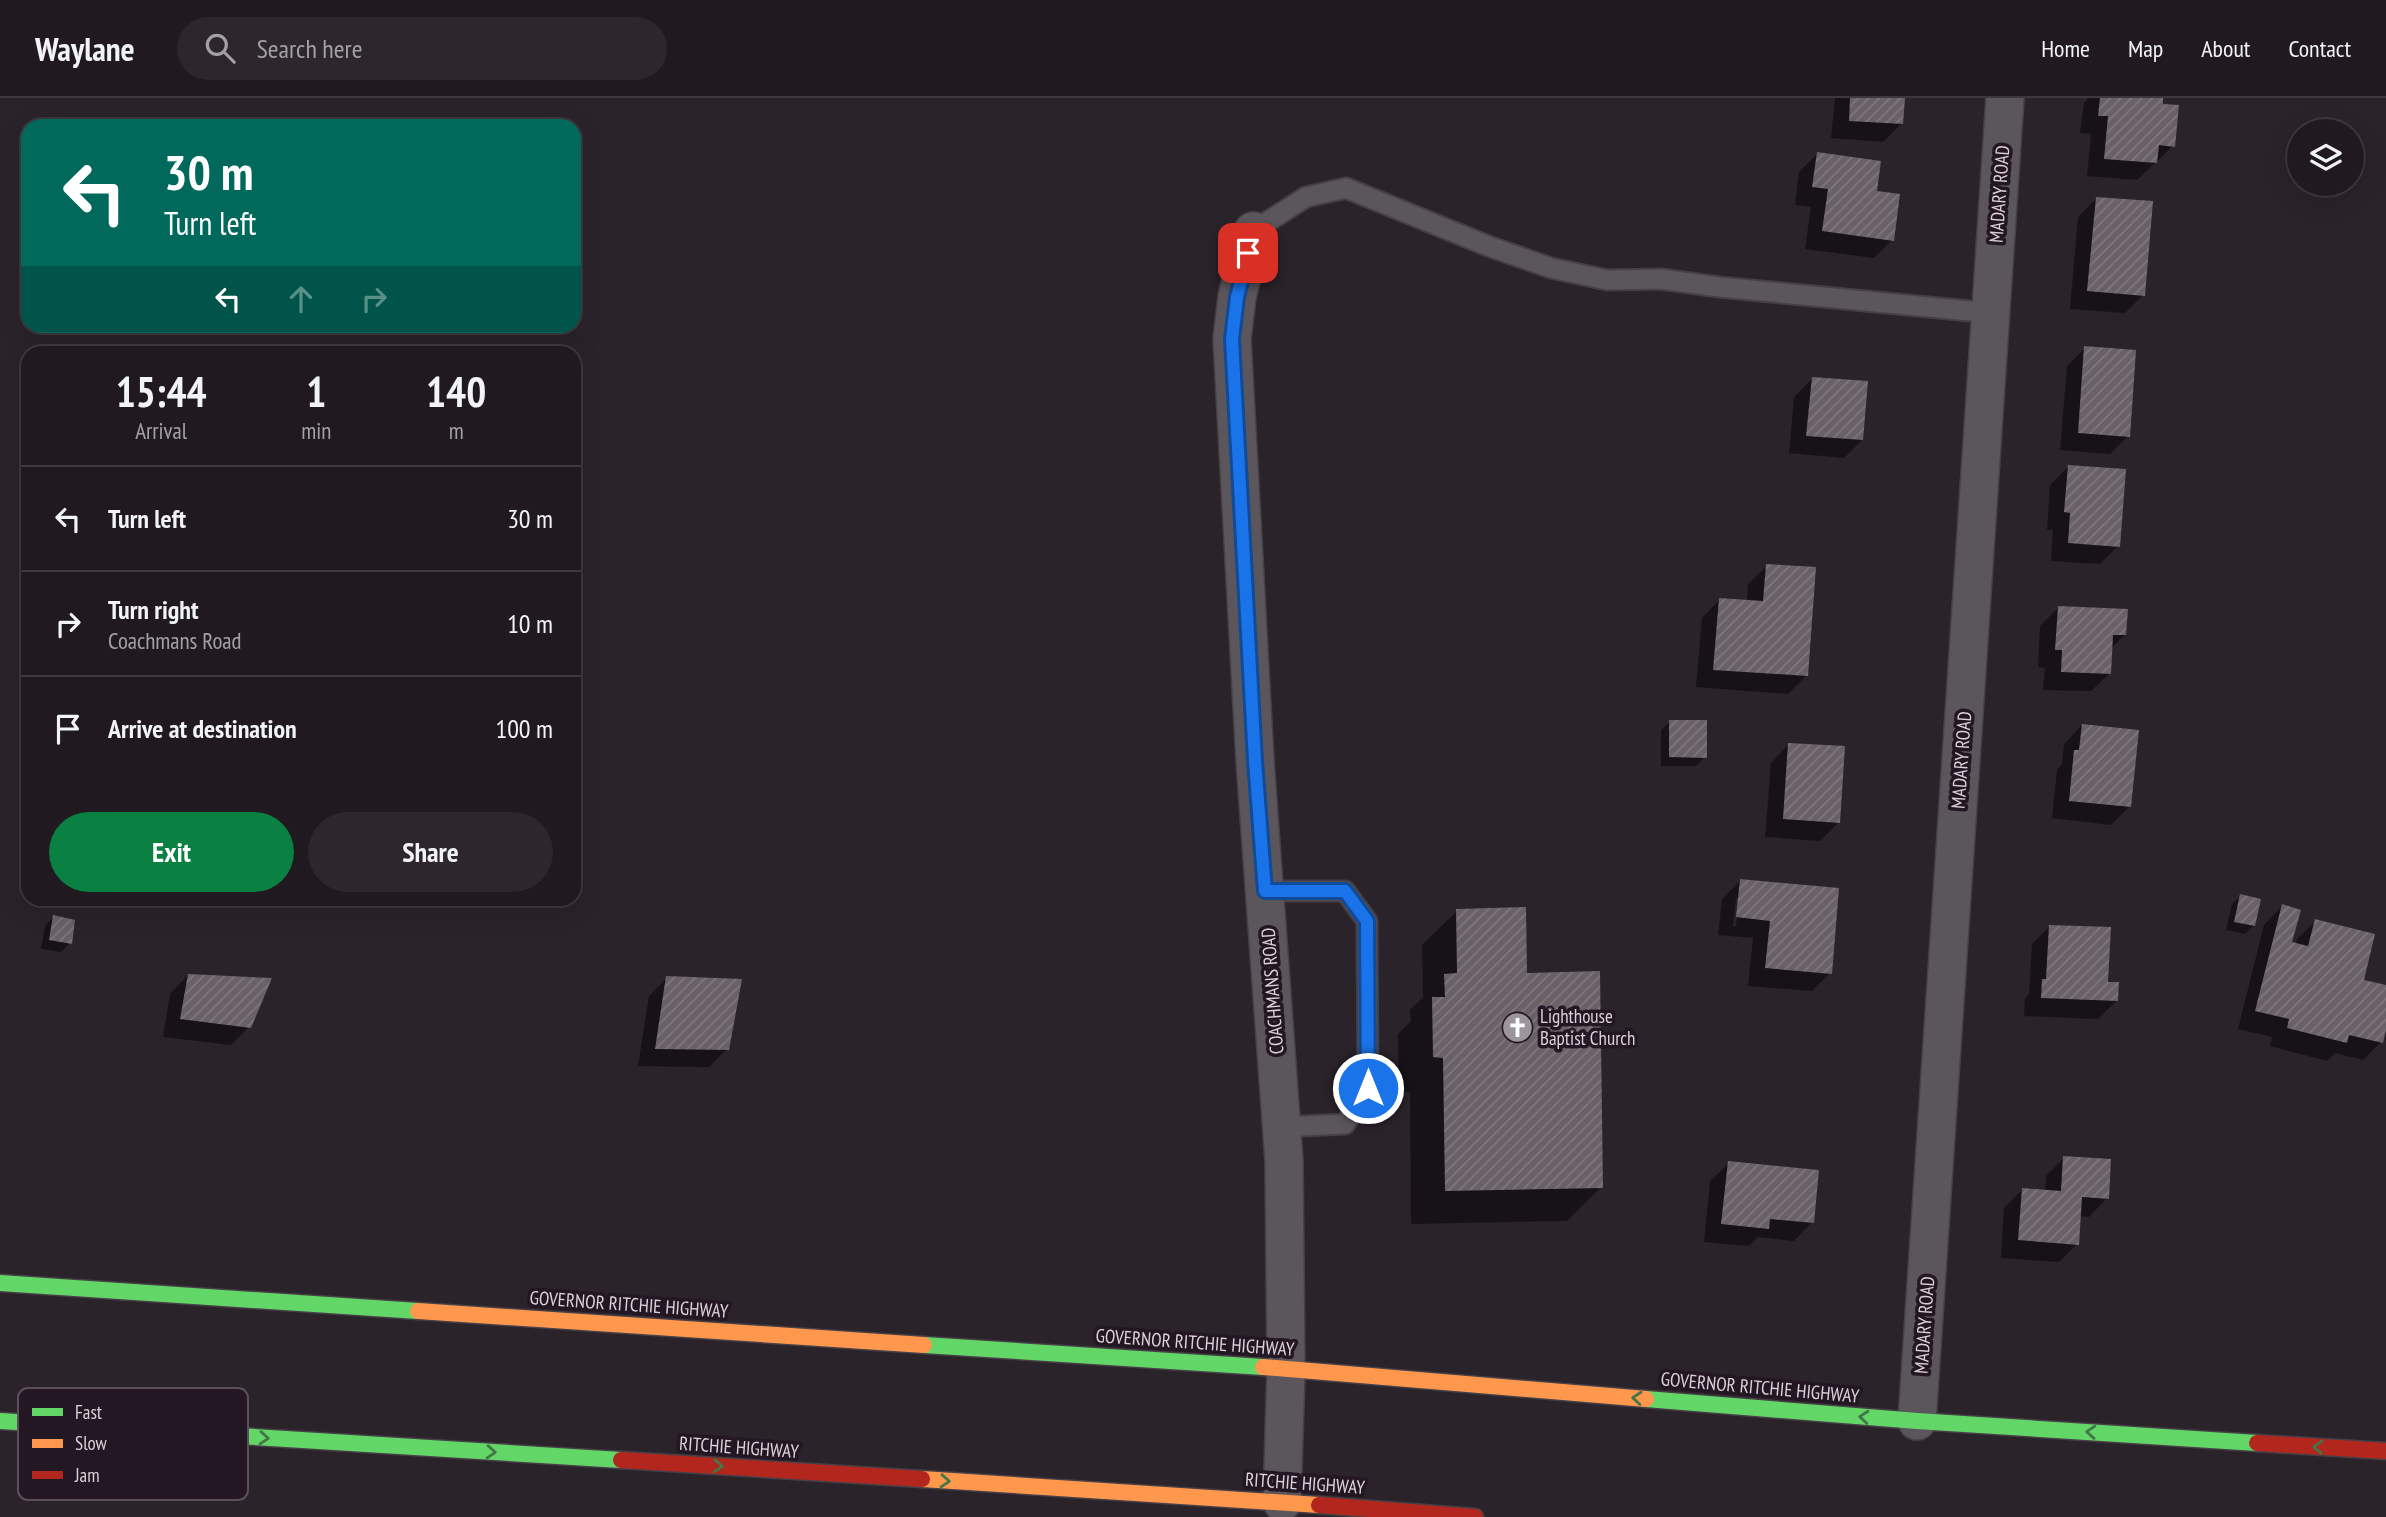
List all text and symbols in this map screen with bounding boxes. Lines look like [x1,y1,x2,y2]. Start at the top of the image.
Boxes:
search box [177,17,667,80]
text: Waylane [35,27,135,70]
icon: search [201,29,239,67]
text: Search here [257,32,362,65]
text: Home [2041,33,2090,64]
text: Map [2128,33,2163,64]
text: About [2201,33,2250,64]
text: Contact [2288,33,2351,64]
map controls [2287,119,2364,196]
button: layers [2287,119,2364,196]
text: 30 m [164,140,253,204]
street label: MADARY ROAD [1984,144,2014,244]
icon: left [49,147,140,238]
text: Turn left [164,202,256,244]
pin [1218,223,1278,283]
icon: arrive [1229,234,1267,272]
icon: left [209,280,247,318]
icon: ahead [282,280,320,318]
icon: right [355,280,393,318]
text: 15:44 [116,364,207,419]
text: 1 [306,364,326,419]
text: 140 [426,364,486,419]
text: Arrival [135,416,187,445]
text: min [301,416,331,445]
text: m [449,416,464,445]
icon: left [49,500,87,538]
text: Turn left [108,502,186,535]
text: 30 m [507,502,553,535]
text: Turn right [108,593,199,626]
icon: right [49,605,87,643]
text: 10 m [507,607,553,640]
text: Coachmans Road [108,626,242,655]
icon: arrive [49,710,87,748]
street label: MADARY ROAD [1946,710,1976,810]
text: Arrive at destination [108,712,297,745]
text: 100 m [495,712,553,745]
button: Exit [49,812,294,892]
button: Share [308,812,553,892]
street label: COACHMANS ROAD [1256,927,1288,1055]
place label: Lighthouse Baptist Church [1540,1004,1635,1050]
church icon: Lighthouse Baptist Church [1500,1010,1534,1044]
position arrow [1331,1051,1405,1125]
street label: MADARY ROAD [1909,1275,1939,1375]
street label: GOVERNOR RITCHIE HIGHWAY [529,1285,729,1323]
street label: GOVERNOR RITCHIE HIGHWAY [1095,1323,1295,1361]
street label: GOVERNOR RITCHIE HIGHWAY [1660,1366,1861,1408]
legend [18,1388,248,1500]
one-way arrow [1631,1391,1642,1406]
text: Fast [75,1400,103,1424]
one-way arrow [1858,1410,1869,1425]
one-way arrow [2085,1425,2096,1440]
one-way arrow [259,1430,270,1445]
text: Slow [75,1431,108,1455]
street label: RITCHIE HIGHWAY [678,1431,800,1463]
one-way arrow [2312,1440,2323,1455]
one-way arrow [486,1444,497,1459]
one-way arrow [713,1459,724,1474]
text: Jam [74,1463,100,1487]
street label: RITCHIE HIGHWAY [1244,1467,1366,1499]
one-way arrow [940,1473,951,1488]

